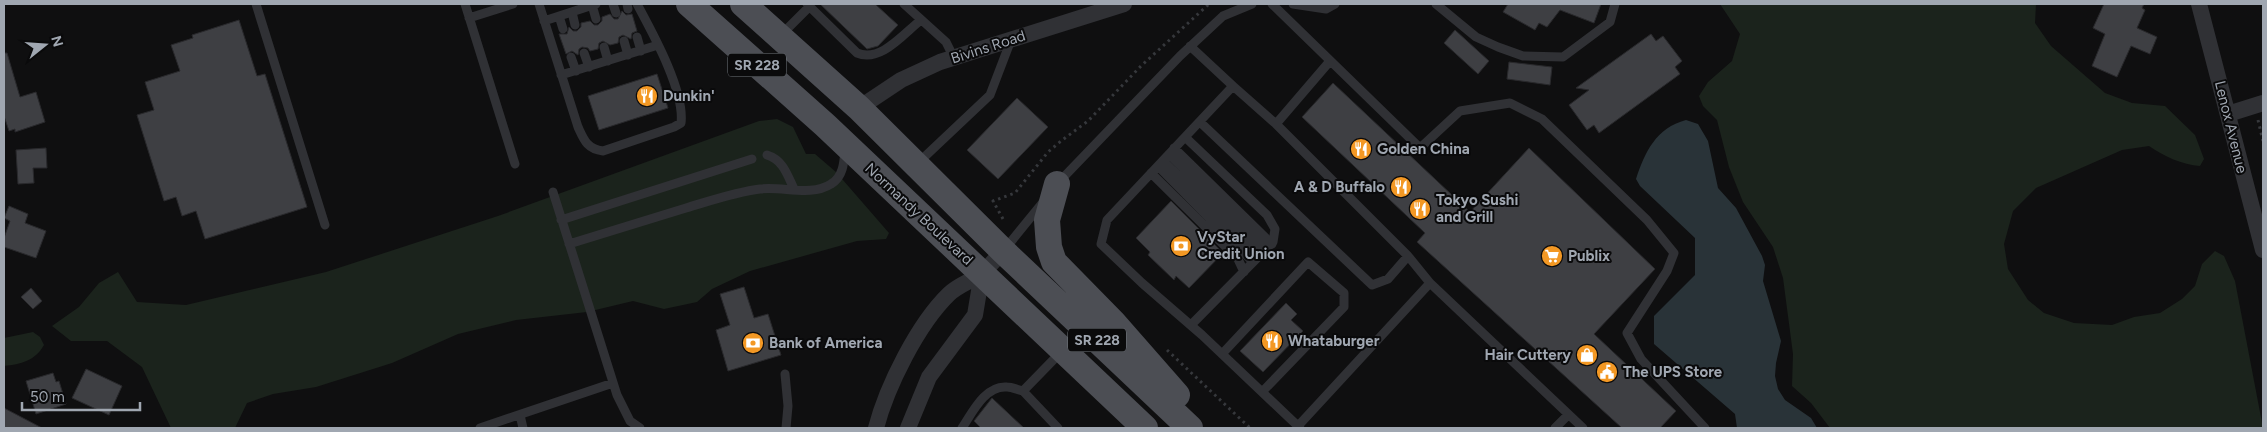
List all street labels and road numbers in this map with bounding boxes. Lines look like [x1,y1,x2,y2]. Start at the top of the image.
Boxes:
street label: Bivins Road [948,26,1028,68]
road number: SR 228 [728,54,786,76]
street label: Lenox Avenue [2211,79,2251,175]
street label: Normandy Boulevard [861,159,977,269]
road number: SR 228 [1068,328,1126,352]

